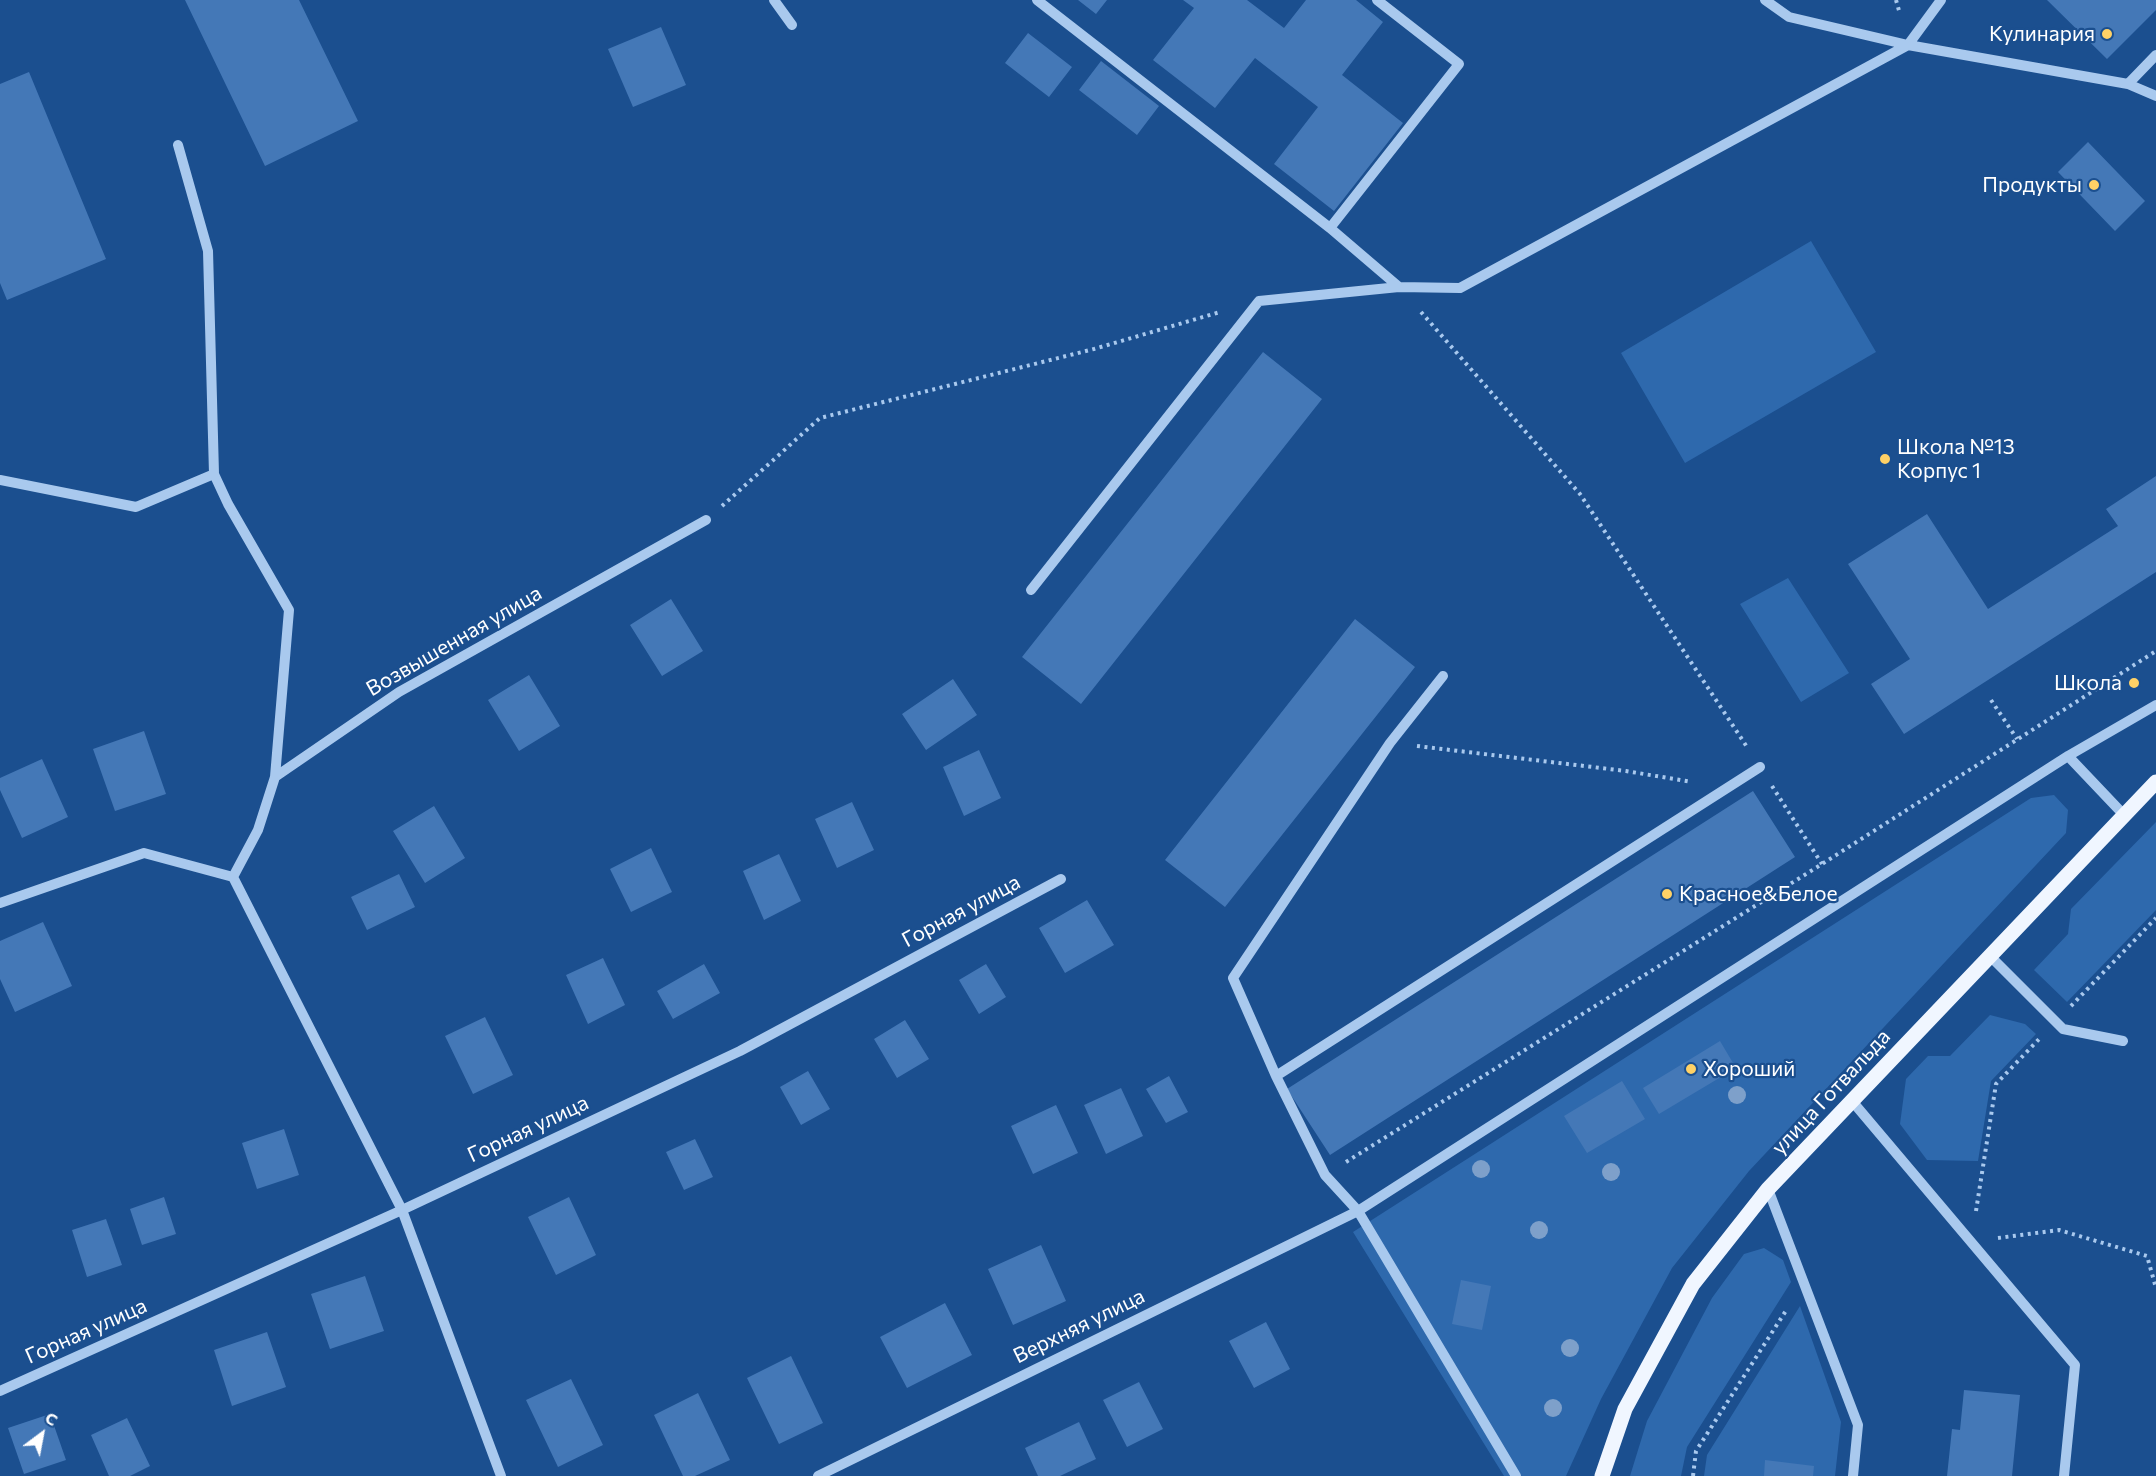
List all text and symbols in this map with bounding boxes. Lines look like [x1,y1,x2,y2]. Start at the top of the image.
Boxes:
place label: Кулинария [1989,21,2095,47]
marker: Кулинария [2100,27,2114,41]
place label: Продукты [1982,172,2082,198]
marker: Продукты [2087,178,2101,192]
place label: Школа №13 Корпус 1 [1897,434,2015,484]
marker: Школа №13 Корпус 1 [1878,452,1892,466]
street label: Возвышенная улица [362,580,546,702]
place label: Школа [2054,670,2122,696]
marker: Школа [2127,676,2141,690]
street label: Горная улица [898,869,1024,953]
place label: Красное&Белое [1679,881,1838,907]
marker: Красное&Белое [1660,887,1674,901]
street label: улица Готвальда [1767,1024,1895,1160]
place label: Хороший [1703,1056,1795,1082]
marker: Хороший [1684,1062,1698,1076]
street label: Горная улица [464,1090,592,1168]
street label: Верхняя улица [1009,1283,1149,1369]
street label: Горная улица [21,1293,151,1369]
north arrow [12,1404,72,1464]
text: С [42,1407,61,1429]

